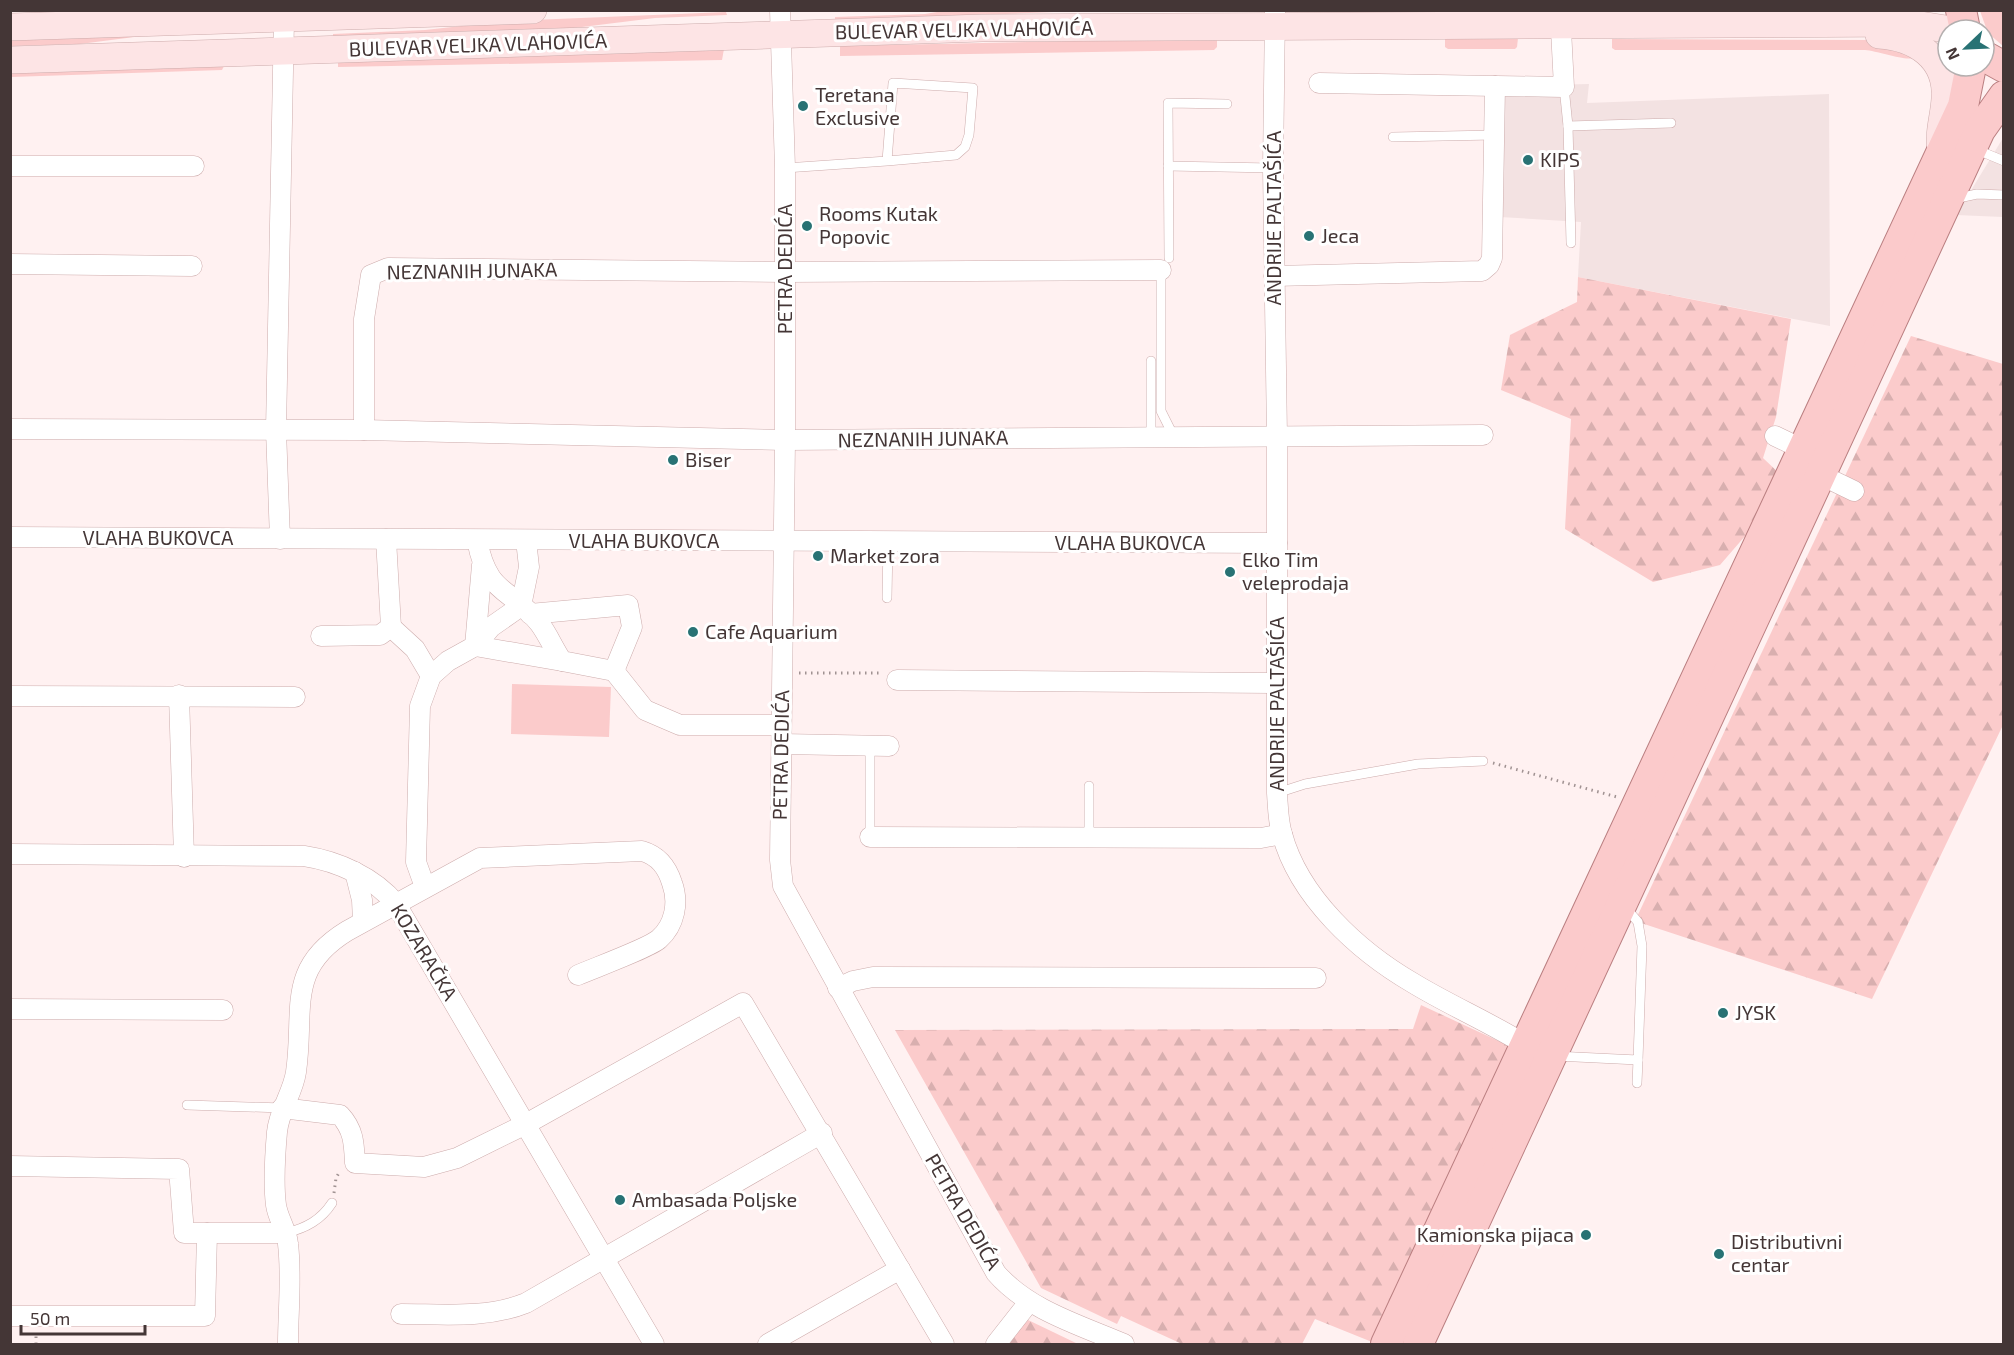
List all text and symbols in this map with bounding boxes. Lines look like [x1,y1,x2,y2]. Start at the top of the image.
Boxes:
street label: BULEVAR VELJKA VLAHOVIĆA [835,15,1094,43]
north arrow [1936,18,1996,78]
street label: BULEVAR VELJKA VLAHOVIĆA [348,27,608,61]
text: N [1941,45,1963,63]
place label: Teretana Exclusive [815,82,900,129]
marker: Teretana Exclusive [796,99,810,113]
street label: ANDRIJE PALTAŠIĆA [1261,130,1285,305]
place label: KIPS [1540,147,1580,171]
marker: KIPS [1521,153,1535,167]
place label: Rooms Kutak Popovic [819,201,938,248]
street label: PETRA DEDIĆA [772,203,796,334]
marker: Rooms Kutak Popovic [800,219,814,233]
place label: Jeca [1321,223,1359,247]
marker: Jeca [1302,229,1316,243]
street label: NEZNANIH JUNAKA [386,257,558,283]
street label: NEZNANIH JUNAKA [837,425,1009,451]
place label: Biser [685,447,731,471]
marker: Biser [666,453,680,467]
street label: VLAHA BUKOVCA [83,525,234,549]
street label: VLAHA BUKOVCA [569,528,720,552]
street label: VLAHA BUKOVCA [1055,530,1206,554]
place label: Market zora [830,543,940,567]
place label: Elko Tim veleprodaja [1242,547,1349,594]
marker: Market zora [811,549,825,563]
marker: Elko Tim veleprodaja [1223,565,1237,579]
street label: ANDRIJE PALTAŠIĆA [1264,616,1288,791]
place label: Cafe Aquarium [705,619,838,643]
marker: Cafe Aquarium [686,625,700,639]
street label: PETRA DEDIĆA [767,689,793,820]
street label: KOZARAČKA [387,899,463,1005]
place label: JYSK [1735,1000,1776,1024]
marker: JYSK [1716,1006,1730,1020]
street label: PETRA DEDIĆA [921,1149,1007,1274]
place label: Ambasada Poljske [632,1187,797,1211]
marker: Ambasada Poljske [613,1193,627,1207]
place label: Kamionska pijaca [1417,1222,1574,1246]
marker: Kamionska pijaca [1579,1228,1593,1242]
place label: Distributivni centar [1731,1229,1843,1276]
marker: Distributivni centar [1712,1247,1726,1261]
scale bar [21,1298,146,1336]
text: 50 m [30,1307,70,1329]

